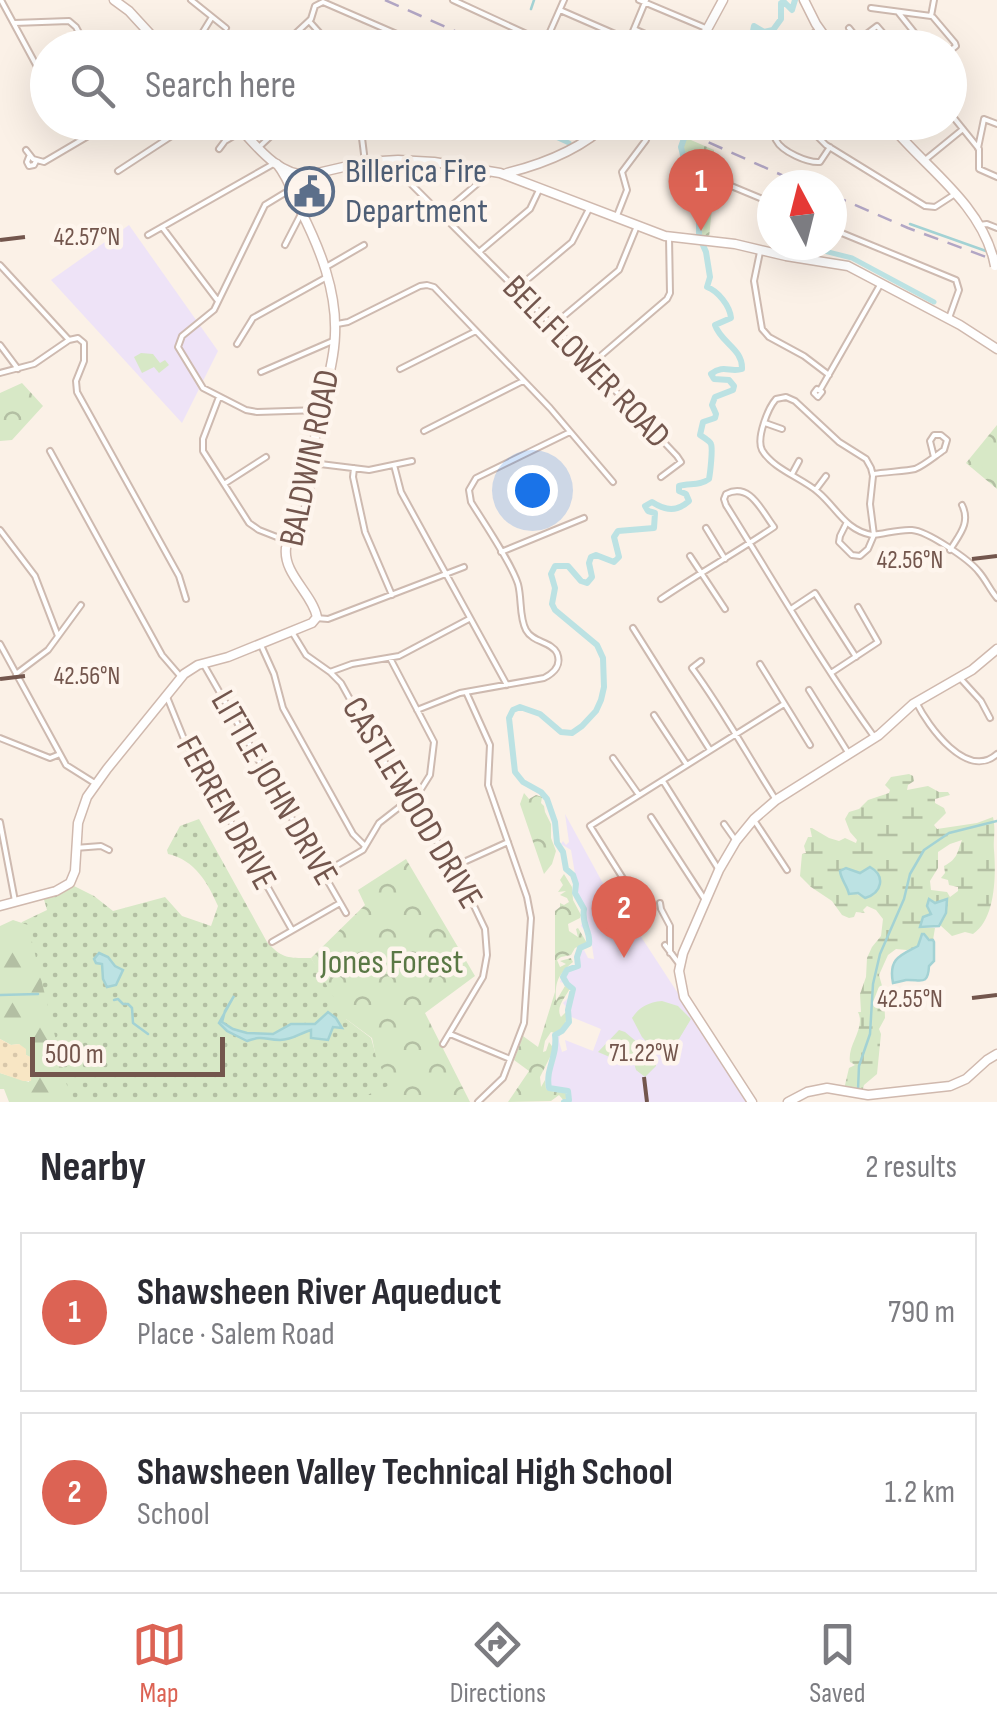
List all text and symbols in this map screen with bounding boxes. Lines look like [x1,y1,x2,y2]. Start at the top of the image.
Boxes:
search box [30,30,967,140]
icon: search [65,58,120,113]
text: Search here [145,63,296,108]
pin: 1 [668,148,734,231]
place label: Billerica Fire Department [345,150,488,233]
public building icon: Billerica Fire Department [284,165,336,217]
north arrow [757,170,847,260]
text: 42.57°N [54,222,120,253]
street label: BELLFLOWER ROAD [493,267,679,457]
street label: BALDWIN ROAD [270,366,350,550]
your location [507,465,558,516]
text: 42.56°N [877,545,943,576]
text: 42.56°N [54,661,120,692]
street label: LITTLE JOHN DRIVE [201,683,347,893]
street label: CASTLEWOOD DRIVE [332,690,492,916]
street label: FERREN DRIVE [166,729,286,897]
pin: 2 [592,876,656,958]
park label: Jones Forest [320,941,463,984]
text: 42.55°N [877,984,943,1015]
scale bar [30,1032,225,1076]
text: 500 m [45,1038,104,1071]
text: 71.22°W [609,1038,679,1069]
text: Nearby [40,1142,146,1193]
text: 2 results [865,1148,957,1187]
text: Shawsheen River Aqueduct [137,1270,501,1315]
text: 1 [68,1293,81,1332]
text: 790 m [888,1293,955,1332]
text: Place · Salem Road [137,1315,335,1354]
text: Shawsheen Valley Technical High School [137,1450,673,1495]
text: 2 [67,1473,82,1512]
text: 1.2 km [885,1473,955,1512]
text: School [137,1495,210,1534]
tab: Map [132,1617,187,1710]
tab: Directions [450,1617,546,1710]
tab: Saved [809,1617,865,1710]

